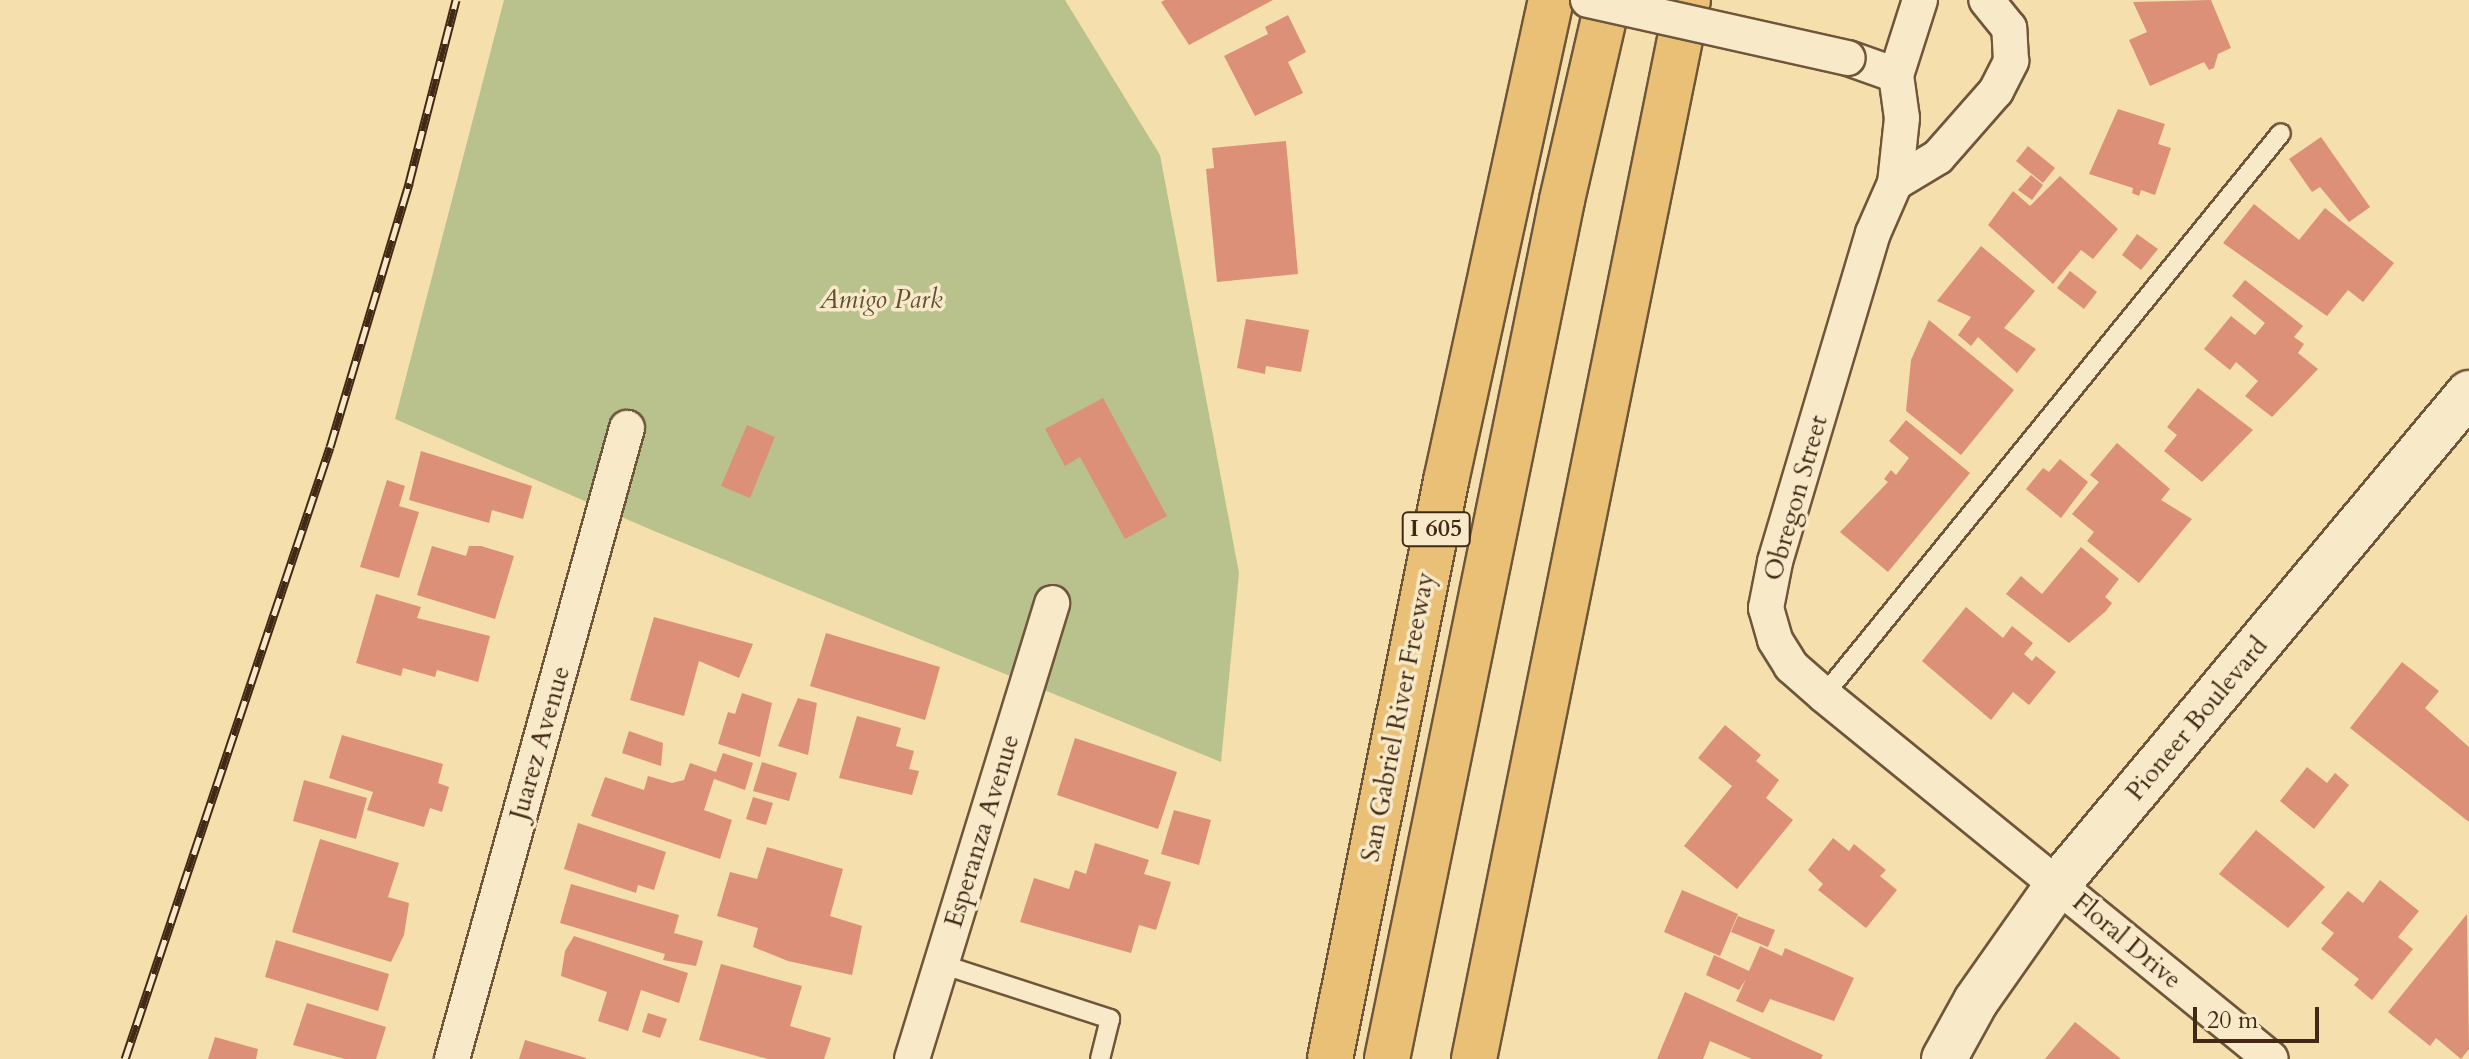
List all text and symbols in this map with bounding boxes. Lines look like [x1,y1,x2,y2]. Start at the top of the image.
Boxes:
park label: Amigo Park [819,284,943,316]
street label: Obregon Street [1757,412,1835,584]
road number: I 605 [1400,509,1472,549]
street label: San Gabriel River Freeway [1355,569,1441,865]
street label: Pioneer Boulevard [2120,631,2274,807]
street label: Juarez Avenue [503,663,577,823]
street label: Esperanza Avenue [938,731,1026,931]
street label: Floral Drive [2066,886,2188,996]
scale bar [2197,991,2323,1041]
text: 20 m [2207,1004,2258,1037]

